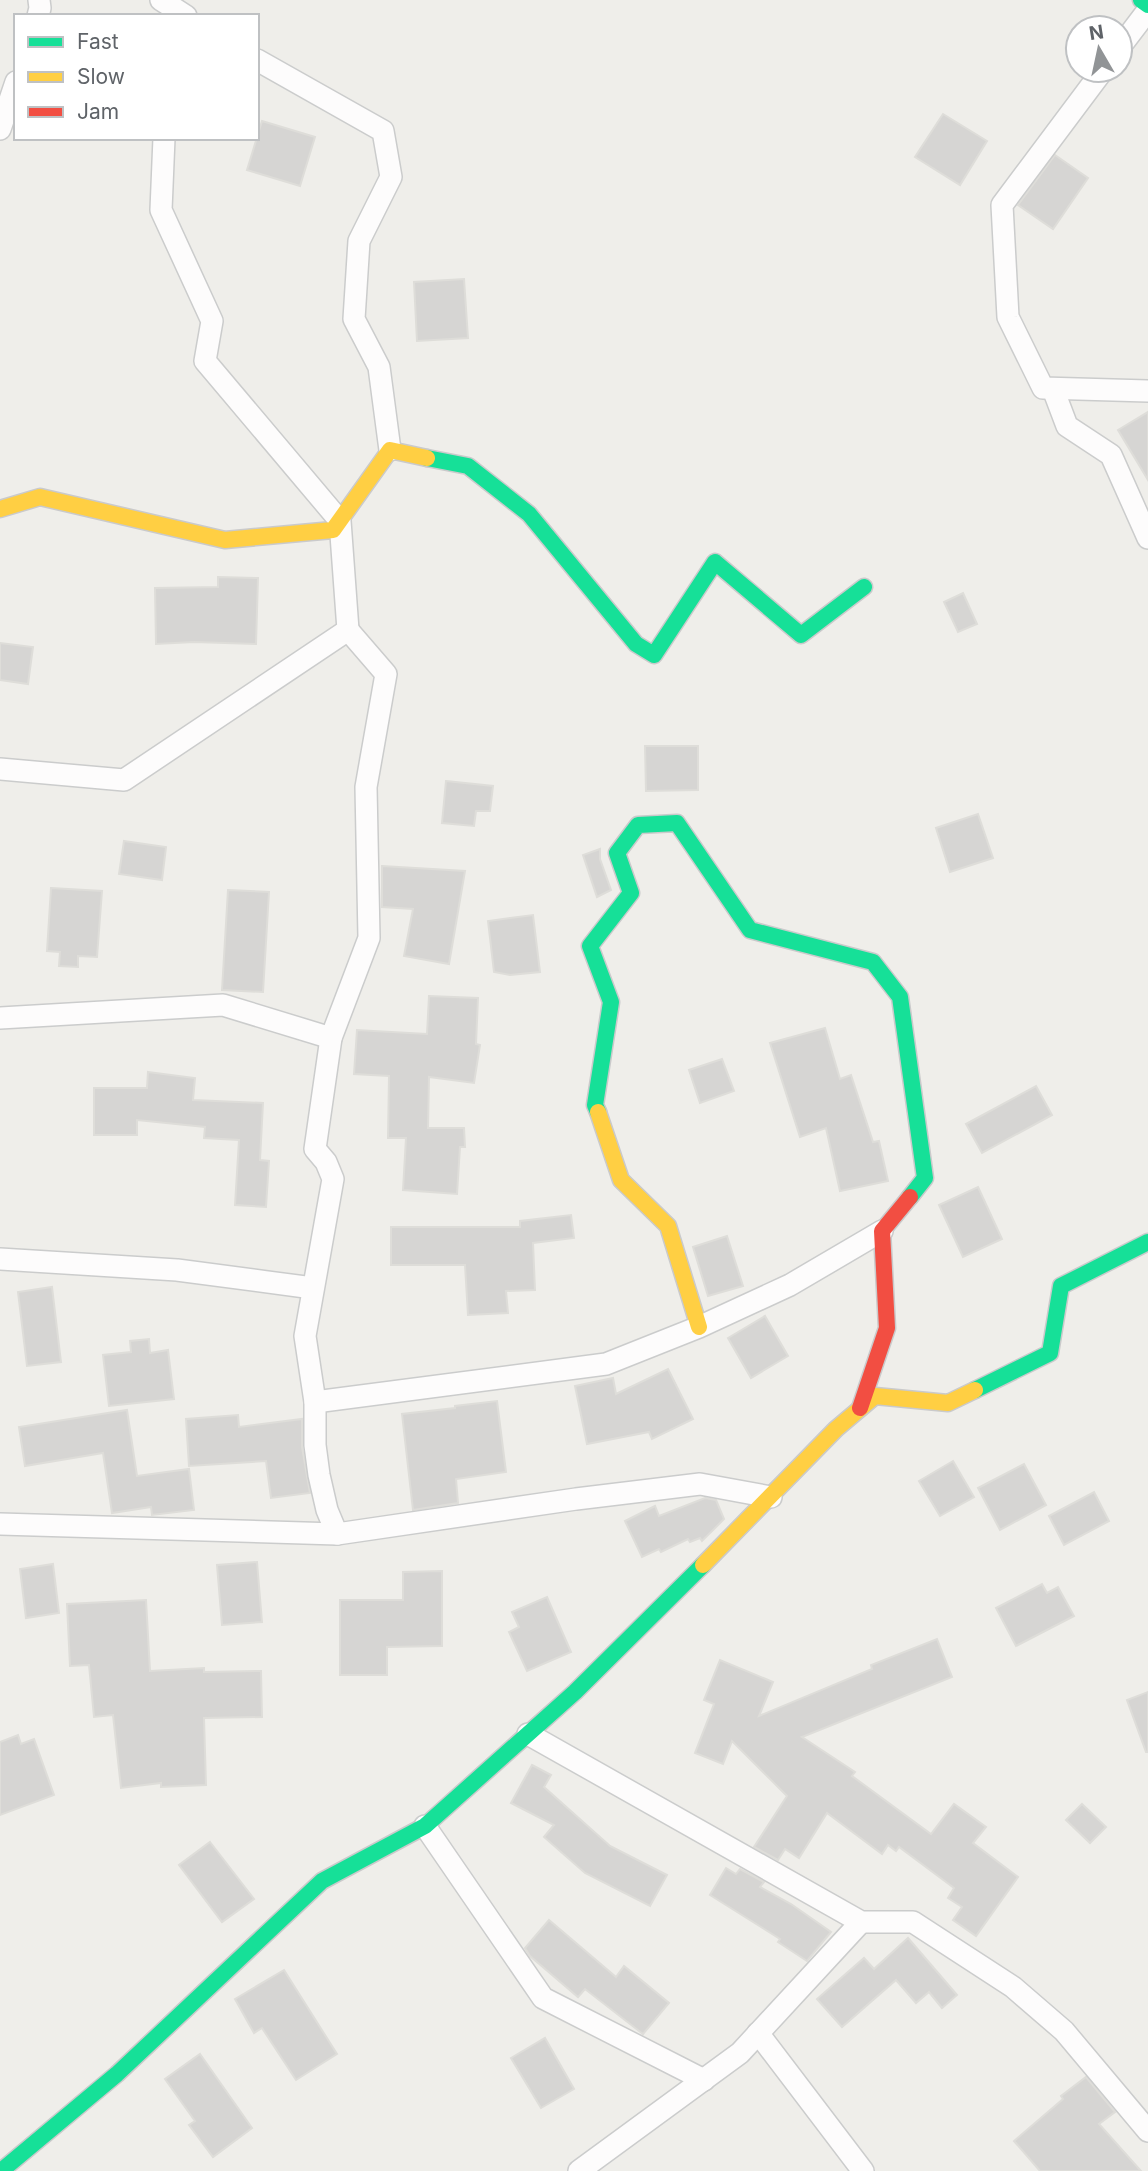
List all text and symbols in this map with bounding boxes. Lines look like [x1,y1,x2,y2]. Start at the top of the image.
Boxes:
legend [14,14,259,140]
north arrow [1064,14,1134,84]
text: N [1087,20,1105,45]
text: Fast [77,29,119,54]
text: Slow [77,64,125,89]
text: Jam [77,99,119,124]

